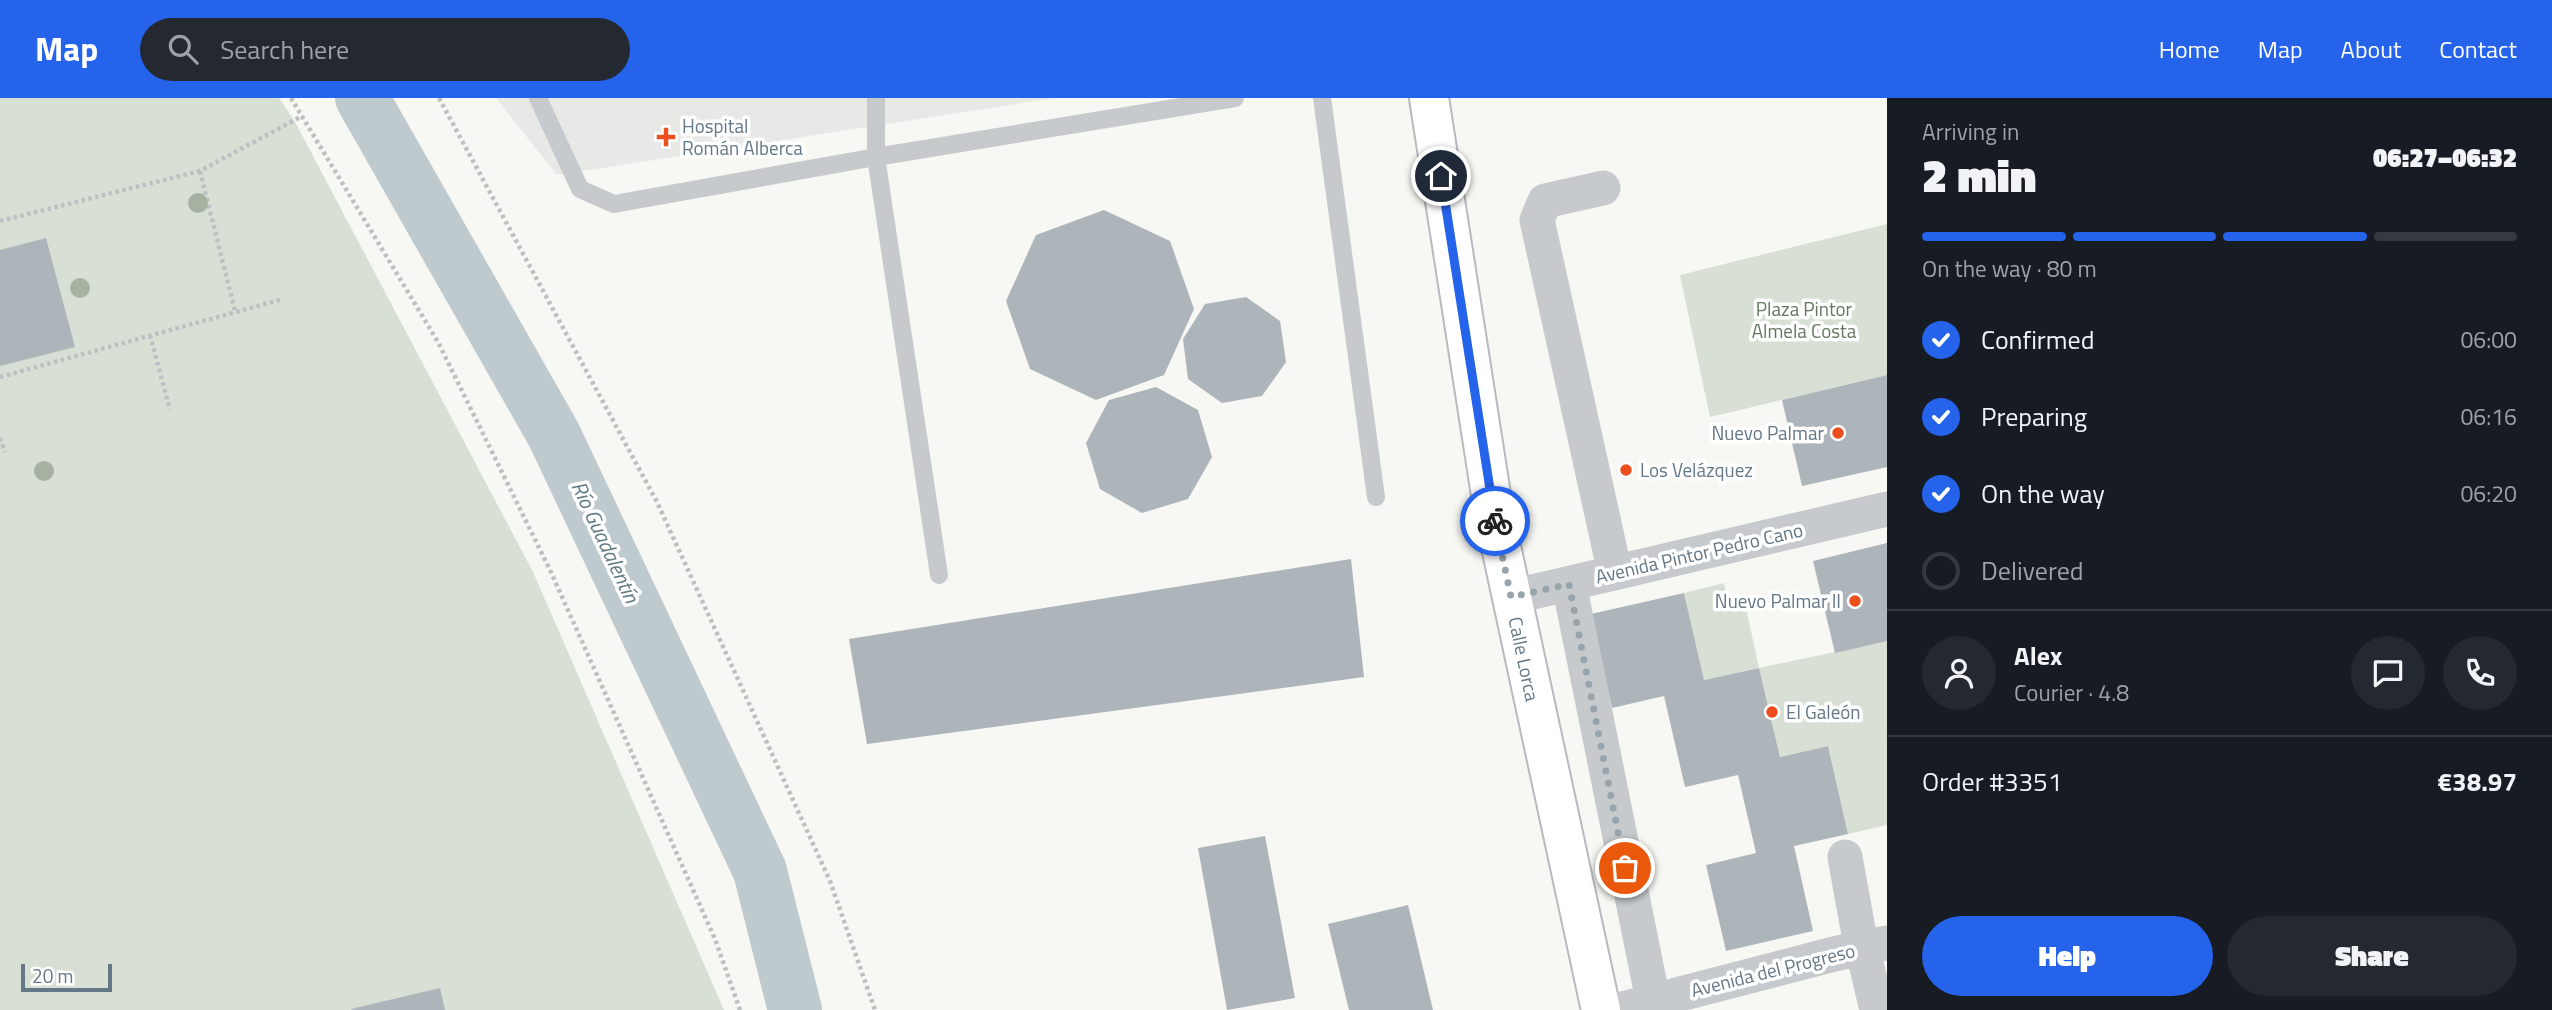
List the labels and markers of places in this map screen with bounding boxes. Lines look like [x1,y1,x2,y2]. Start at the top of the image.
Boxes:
place label: Hospital Román Alberca [682,111,803,162]
marker: Hospital Román Alberca [656,127,676,147]
pin [1411,146,1471,206]
place label: Nuevo Palmar [1711,418,1824,447]
marker: Nuevo Palmar [1830,425,1846,441]
place label: Los Velázquez [1640,455,1753,484]
marker: Los Velázquez [1618,462,1634,478]
place label: Nuevo Palmar II [1715,586,1841,615]
marker: Nuevo Palmar II [1847,593,1863,609]
place label: El Galeón [1786,697,1861,726]
marker: El Galeón [1764,704,1780,720]
pin [1595,838,1655,898]

